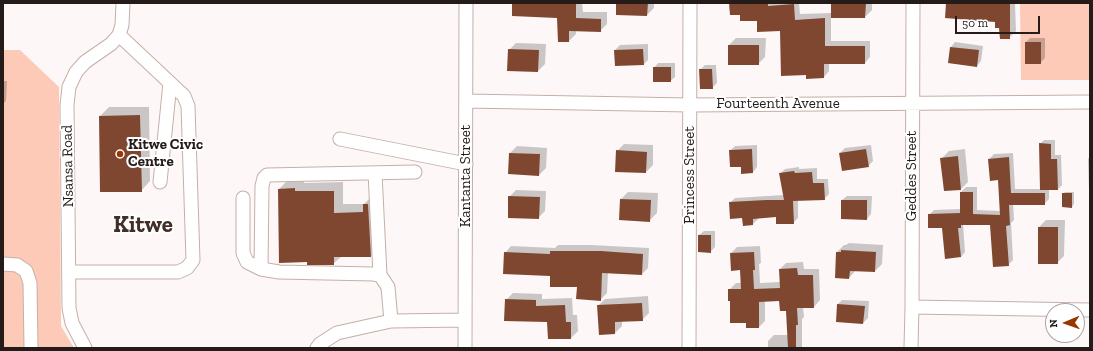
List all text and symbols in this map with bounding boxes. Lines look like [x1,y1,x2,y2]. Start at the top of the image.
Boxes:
scale bar [957,8,1042,34]
text: 50 m [962,16,988,30]
street label: Fourteenth Avenue [716,95,840,113]
street label: Nsansa Road [58,125,78,207]
street label: Kantanta Street [457,125,475,227]
street label: Princess Street [681,126,699,224]
street label: Geddes Street [903,131,921,221]
place label: Kitwe Civic Centre [128,136,203,171]
marker: Kitwe Civic Centre [115,149,125,159]
district label: Kitwe [113,211,173,239]
north arrow [1045,303,1085,343]
text: N [1047,319,1060,328]

